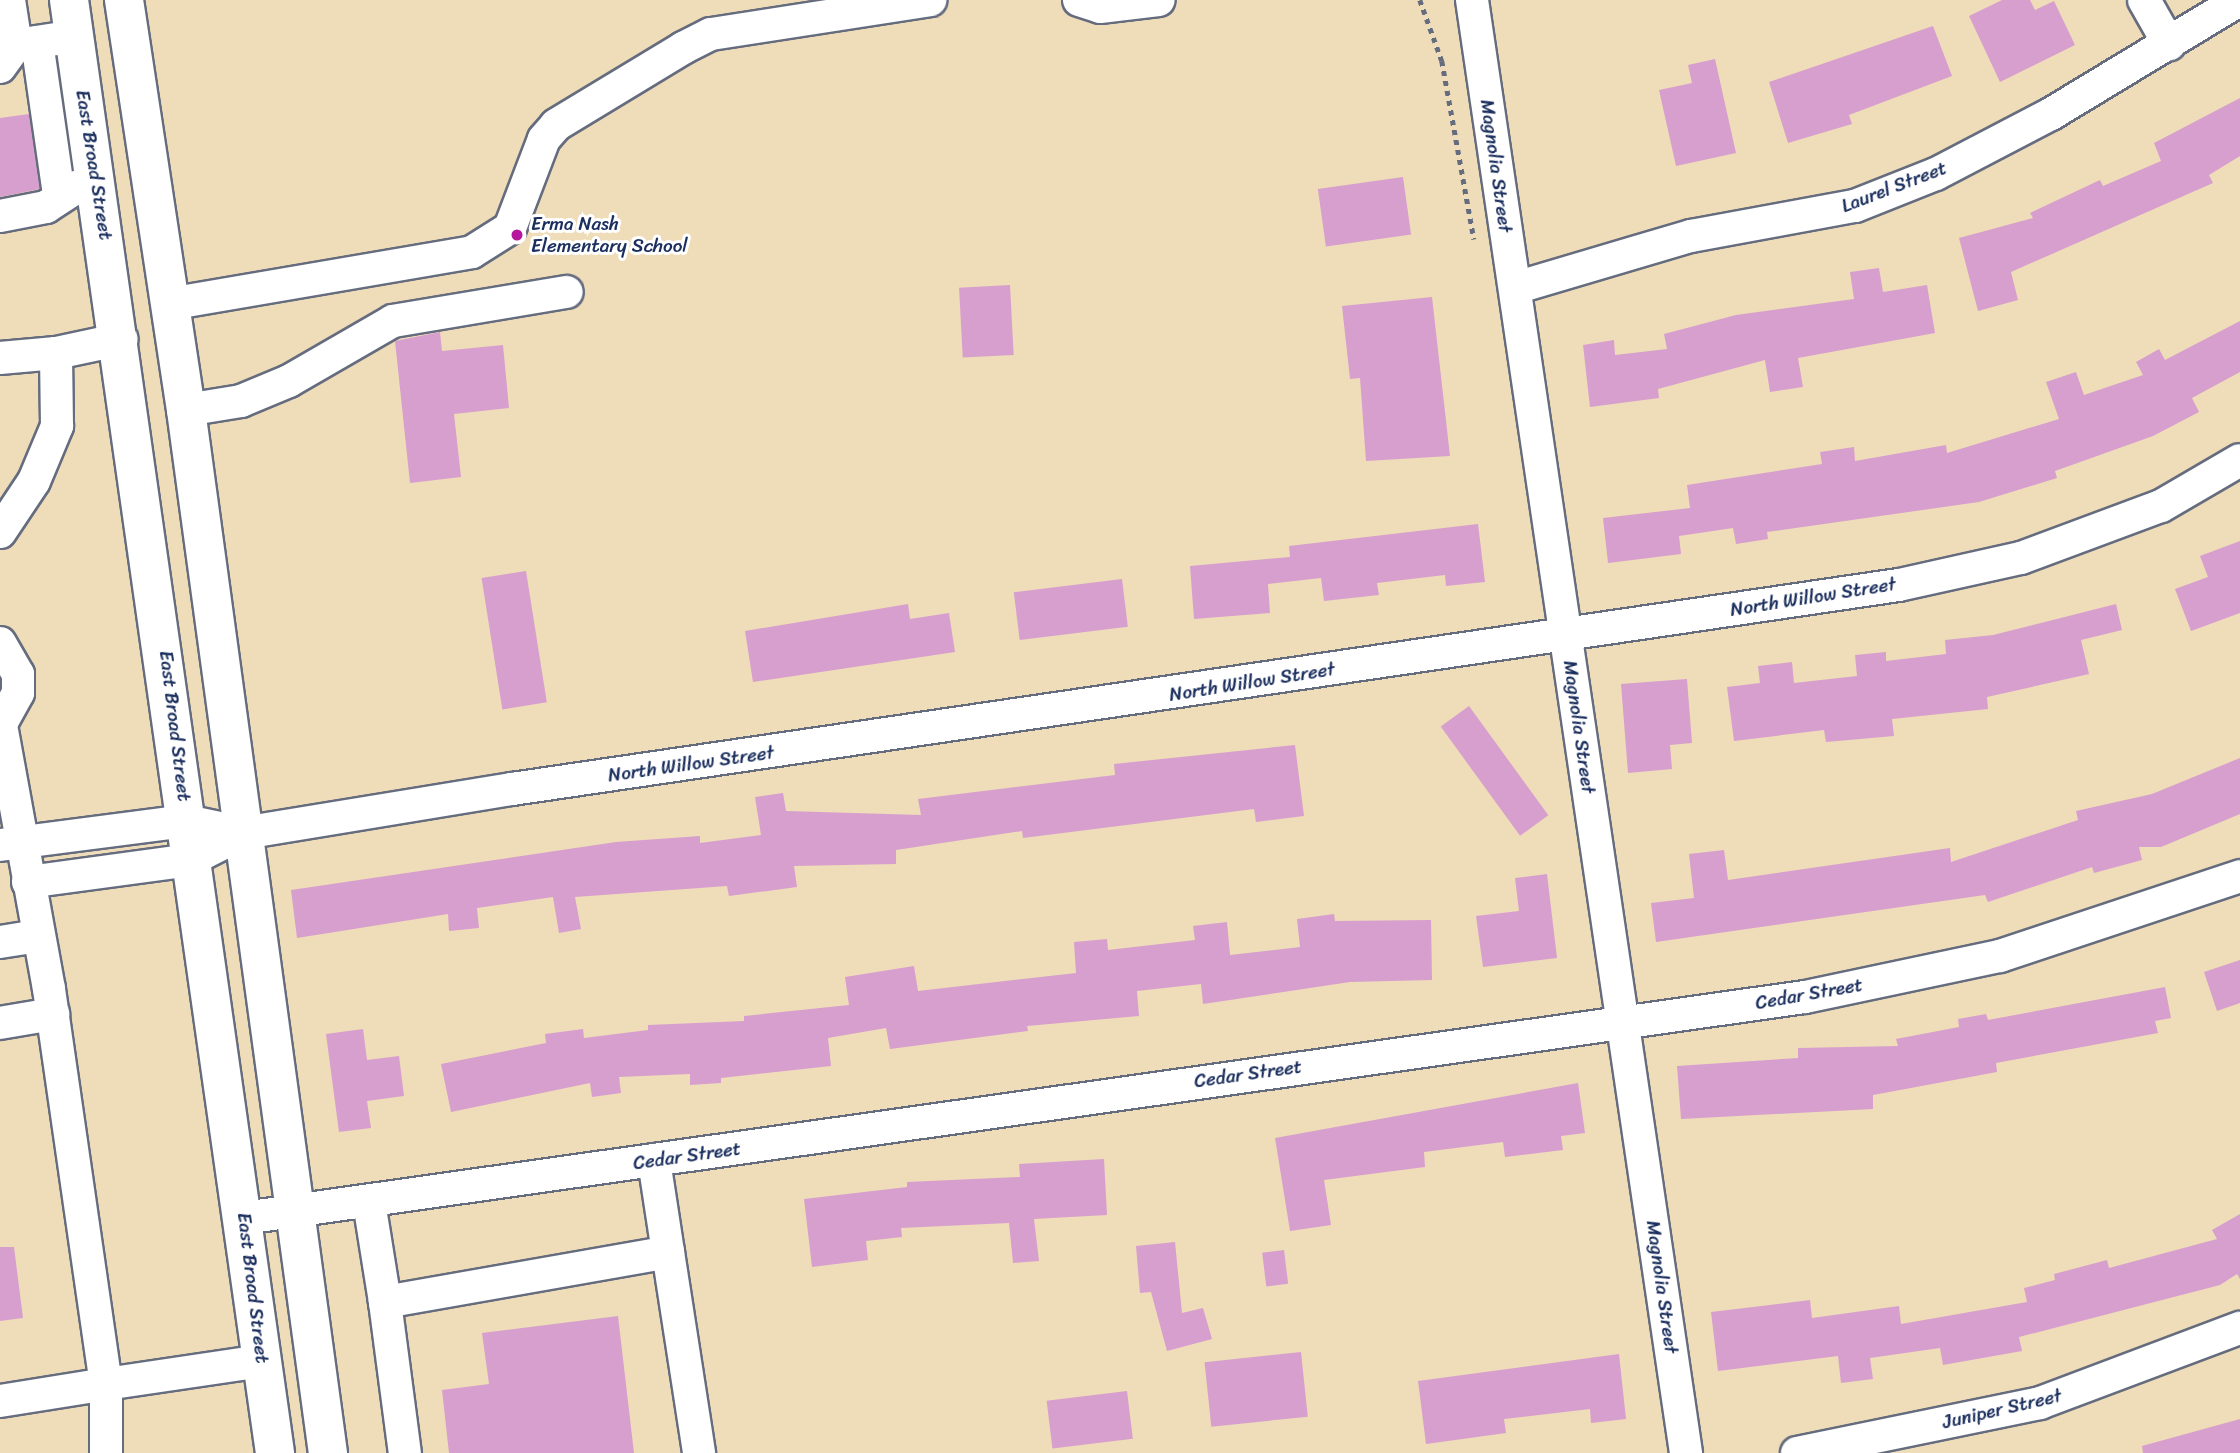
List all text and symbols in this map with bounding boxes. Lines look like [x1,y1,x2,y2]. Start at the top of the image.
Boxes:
street label: East Broad Street [71,89,117,241]
street label: Magnolia Street [1475,98,1517,234]
street label: Laurel Street [1838,156,1950,218]
place label: Erma Nash Elementary School [531,213,688,257]
marker: Erma Nash Elementary School [509,227,525,243]
street label: North Willow Street [1729,573,1897,621]
street label: East Broad Street [154,650,196,802]
street label: North Willow Street [1168,658,1336,706]
street label: Magnolia Street [1558,659,1600,795]
street label: North Willow Street [606,741,776,787]
street label: Cedar Street [1753,973,1865,1015]
street label: Cedar Street [1192,1055,1304,1093]
street label: Cedar Street [631,1137,743,1175]
street label: East Broad Street [232,1212,274,1364]
street label: Magnolia Street [1641,1219,1683,1355]
street label: Juniper Street [1940,1384,2064,1434]

